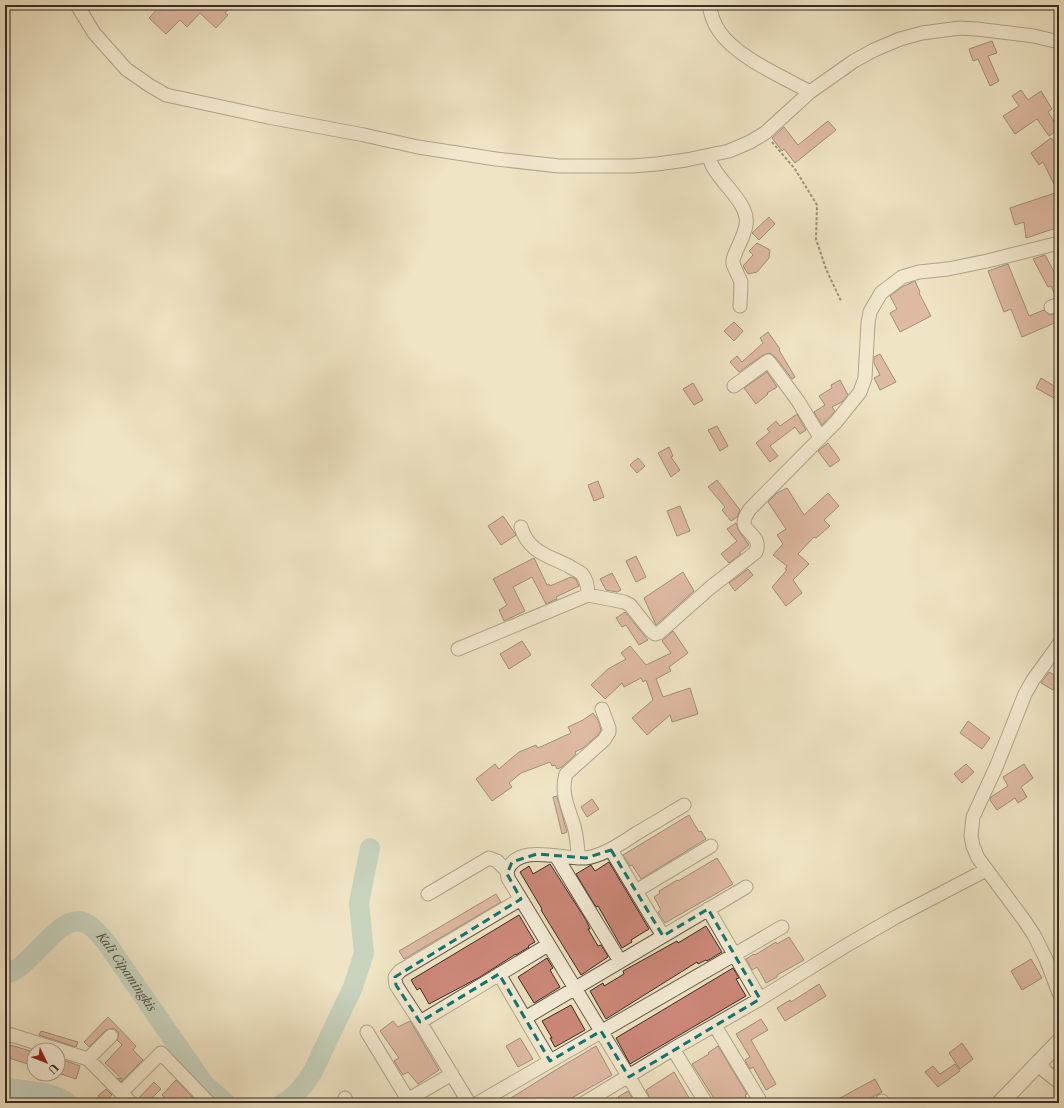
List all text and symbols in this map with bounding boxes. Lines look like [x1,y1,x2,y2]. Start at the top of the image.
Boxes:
water label: Kali Cipamingkis [93,928,160,1015]
north arrow [26,1042,66,1082]
text: U [45,1061,61,1077]

